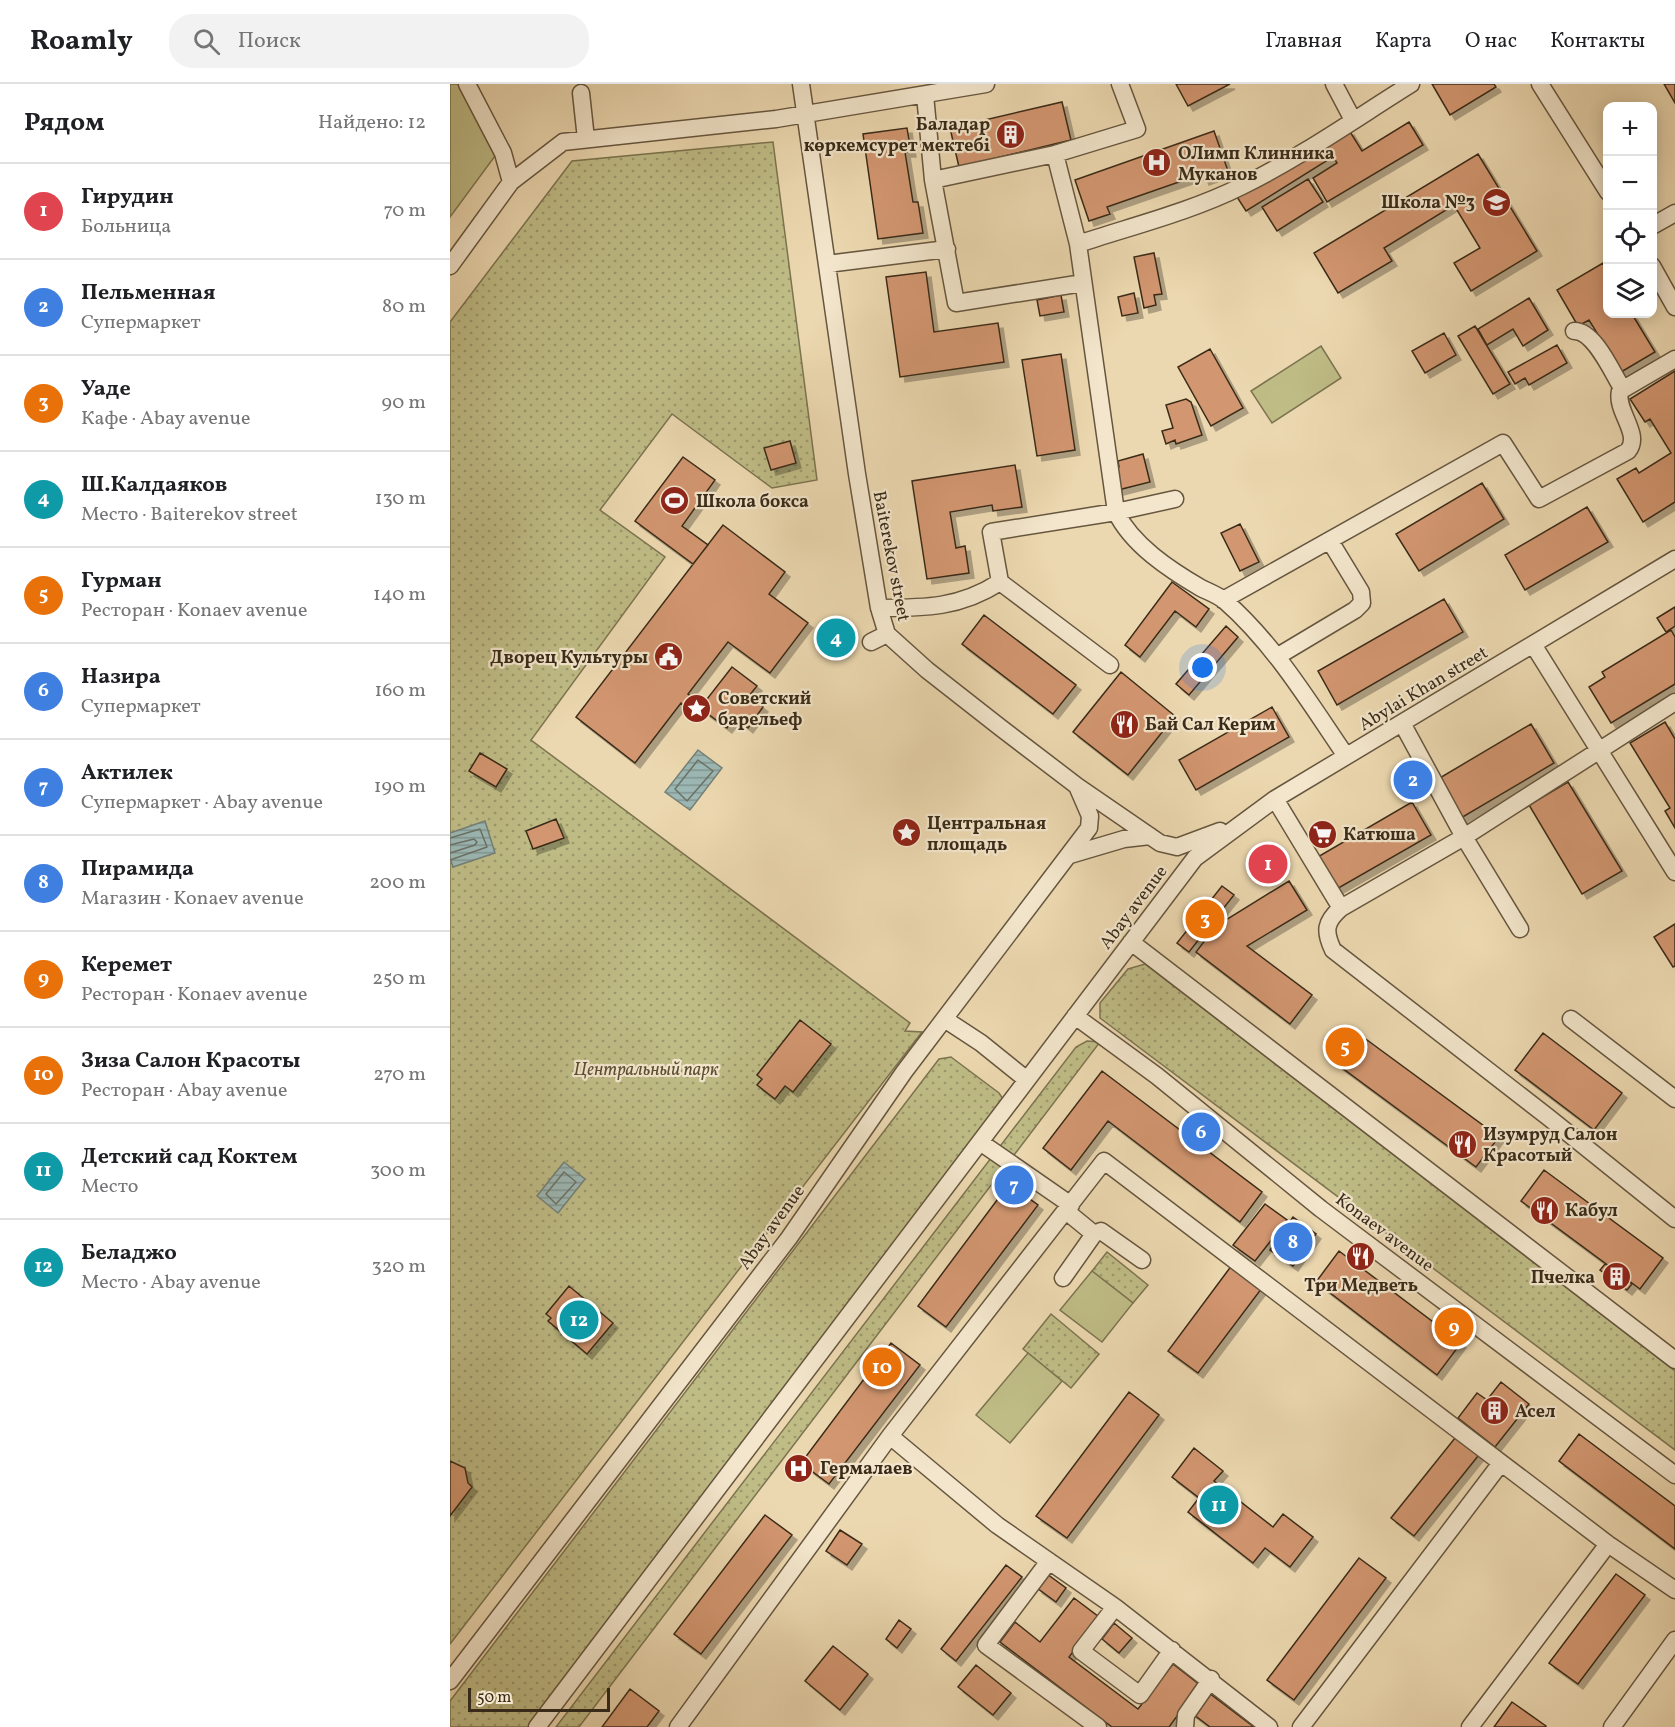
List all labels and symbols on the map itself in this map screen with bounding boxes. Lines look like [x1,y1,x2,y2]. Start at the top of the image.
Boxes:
place label: Баладар көркемсурет мектебі [804,113,990,159]
building icon: Баладар көркемсурет мектебі [995,118,1027,150]
place label: ОЛимп Клинника Муканов [1178,142,1335,188]
hospital icon: ОЛимп Клинника Муканов [1141,147,1173,179]
school or university icon: Школа №3 [1480,186,1512,218]
place label: Школа №3 [1381,191,1475,216]
sports icon: Школа бокса [659,485,691,517]
street label: Baiterekov street [866,489,915,624]
place label: Школа бокса [696,490,809,515]
pin: 4 [816,616,856,660]
public building icon: Дворец Культуры [653,641,685,673]
street label: Abylai Khan street [1354,641,1493,738]
place label: Дворец Культуры [490,646,648,671]
your location [1188,653,1217,682]
place label: Советский барельеф [718,687,811,733]
place icon: Советский барельеф [681,692,713,724]
restaurant icon: Бай Сал Керим [1108,708,1140,740]
place label: Бай Сал Керим [1145,713,1276,738]
pin: 2 [1394,758,1432,802]
place label: Центральная площадь [927,812,1046,858]
place icon: Центральная площадь [890,817,922,849]
supermarket icon: Катюша [1306,818,1338,850]
place label: Катюша [1343,823,1416,848]
pin: 1 [1248,842,1288,886]
street label: Abay avenue [1094,861,1174,955]
pin: 3 [1186,896,1224,942]
pin: 5 [1326,1024,1364,1070]
park label: Центральный парк [574,1058,719,1083]
pin: 6 [1182,1110,1221,1154]
place label: Изумруд Салон Красотый [1483,1123,1618,1169]
restaurant icon: Изумруд Салон Красотый [1446,1128,1478,1160]
pin: 7 [994,1162,1034,1208]
street label: Abay avenue [733,1180,812,1275]
street label: Konaev avenue [1330,1188,1439,1279]
restaurant icon: Кабул [1528,1194,1560,1226]
place label: Кабул [1565,1199,1618,1224]
pin: 8 [1274,1220,1312,1264]
restaurant icon: Три Медветь [1345,1240,1377,1272]
building icon: Пчелка [1600,1261,1632,1293]
place label: Пчелка [1531,1266,1595,1291]
place label: Три Медветь [1304,1274,1418,1299]
pin: 12 [560,1298,598,1342]
pin: 9 [1434,1304,1474,1350]
pin: 10 [862,1344,902,1390]
building icon: Асел [1478,1395,1510,1427]
place label: Асел [1515,1400,1555,1425]
hospital icon: Гермалаев [783,1452,815,1484]
place label: Гермалаев [820,1457,913,1482]
pin: 11 [1200,1482,1238,1528]
scale bar [468,1685,610,1712]

